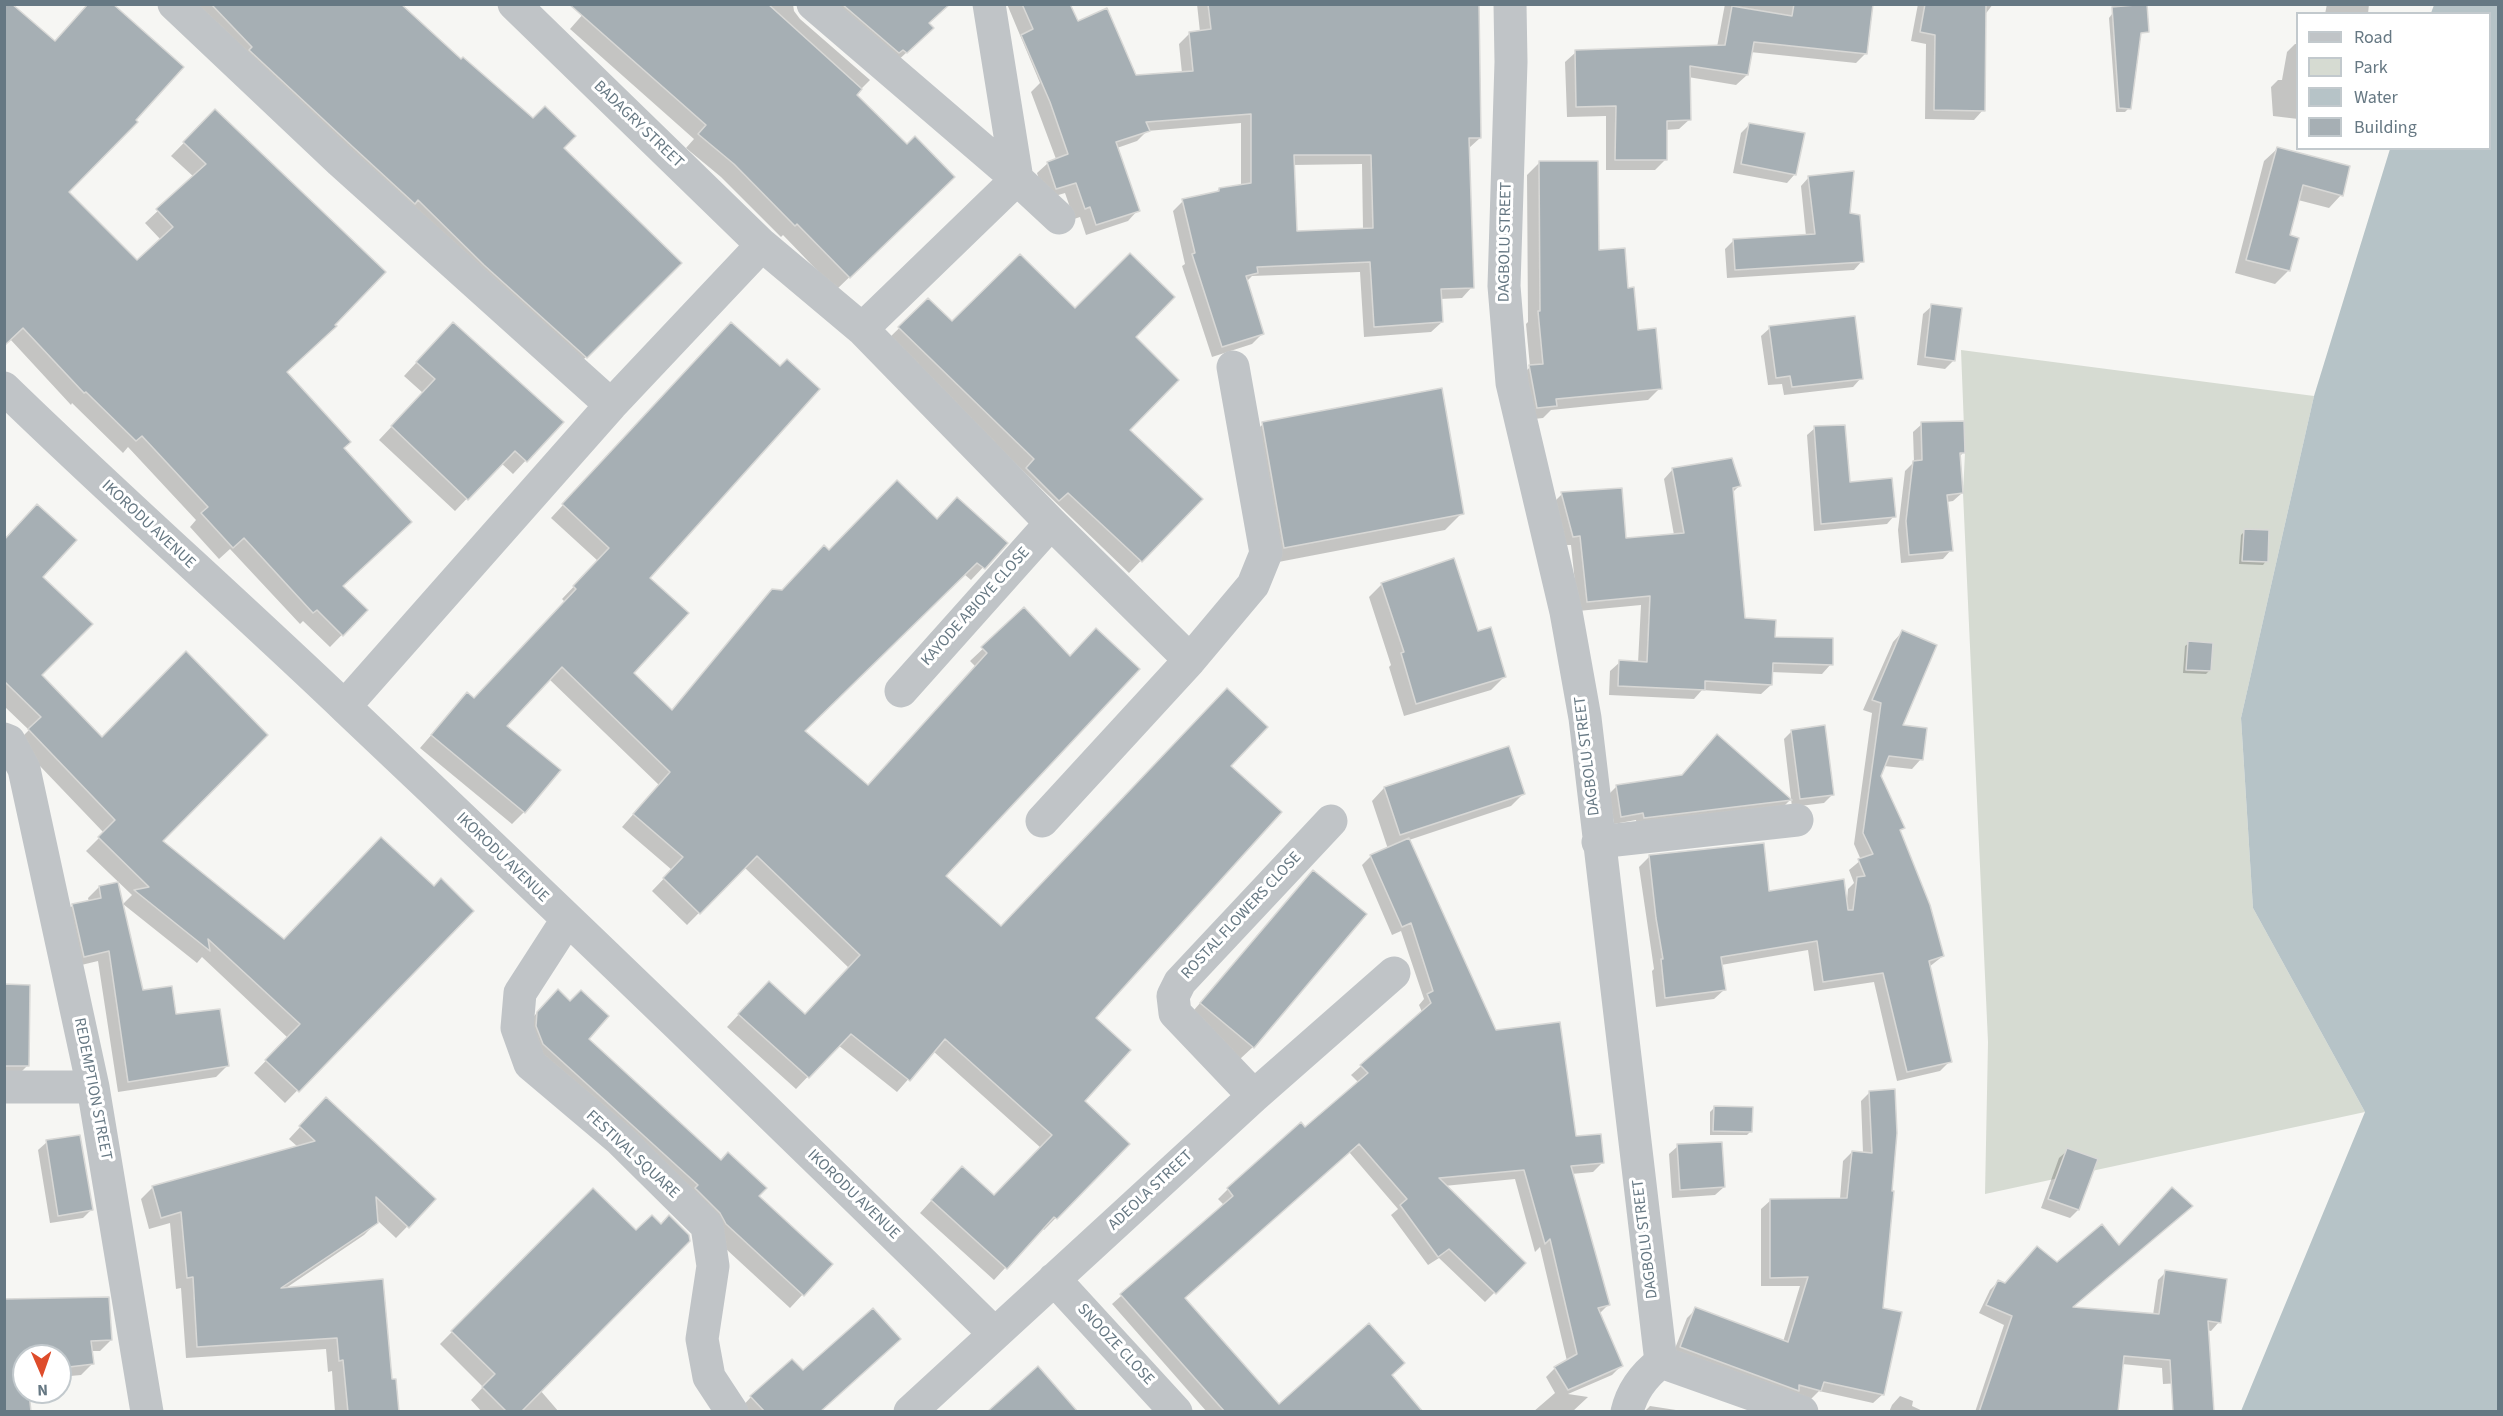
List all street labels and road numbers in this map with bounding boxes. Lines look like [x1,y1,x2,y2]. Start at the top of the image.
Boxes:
street label: BADAGRY STREET [589,77,687,173]
street label: DAGBOLU STREET [1495,182,1517,302]
street label: IKORODU AVENUE [97,477,199,573]
street label: KAYODE ABIOYE CLOSE [918,544,1034,670]
street label: DAGBOLU STREET [1571,695,1605,817]
street label: IKORODU AVENUE [452,809,552,907]
street label: ROSTAL FLOWERS CLOSE [1178,848,1306,984]
street label: REDEMPTION STREET [69,1016,115,1162]
street label: FESTIVAL SQUARE [581,1107,683,1203]
street label: IKORODU AVENUE [803,1146,903,1244]
street label: ADEOLA STREET [1105,1147,1197,1235]
street label: DAGBOLU STREET [1629,1178,1663,1300]
street label: SNOOZE CLOSE [1072,1300,1158,1390]

